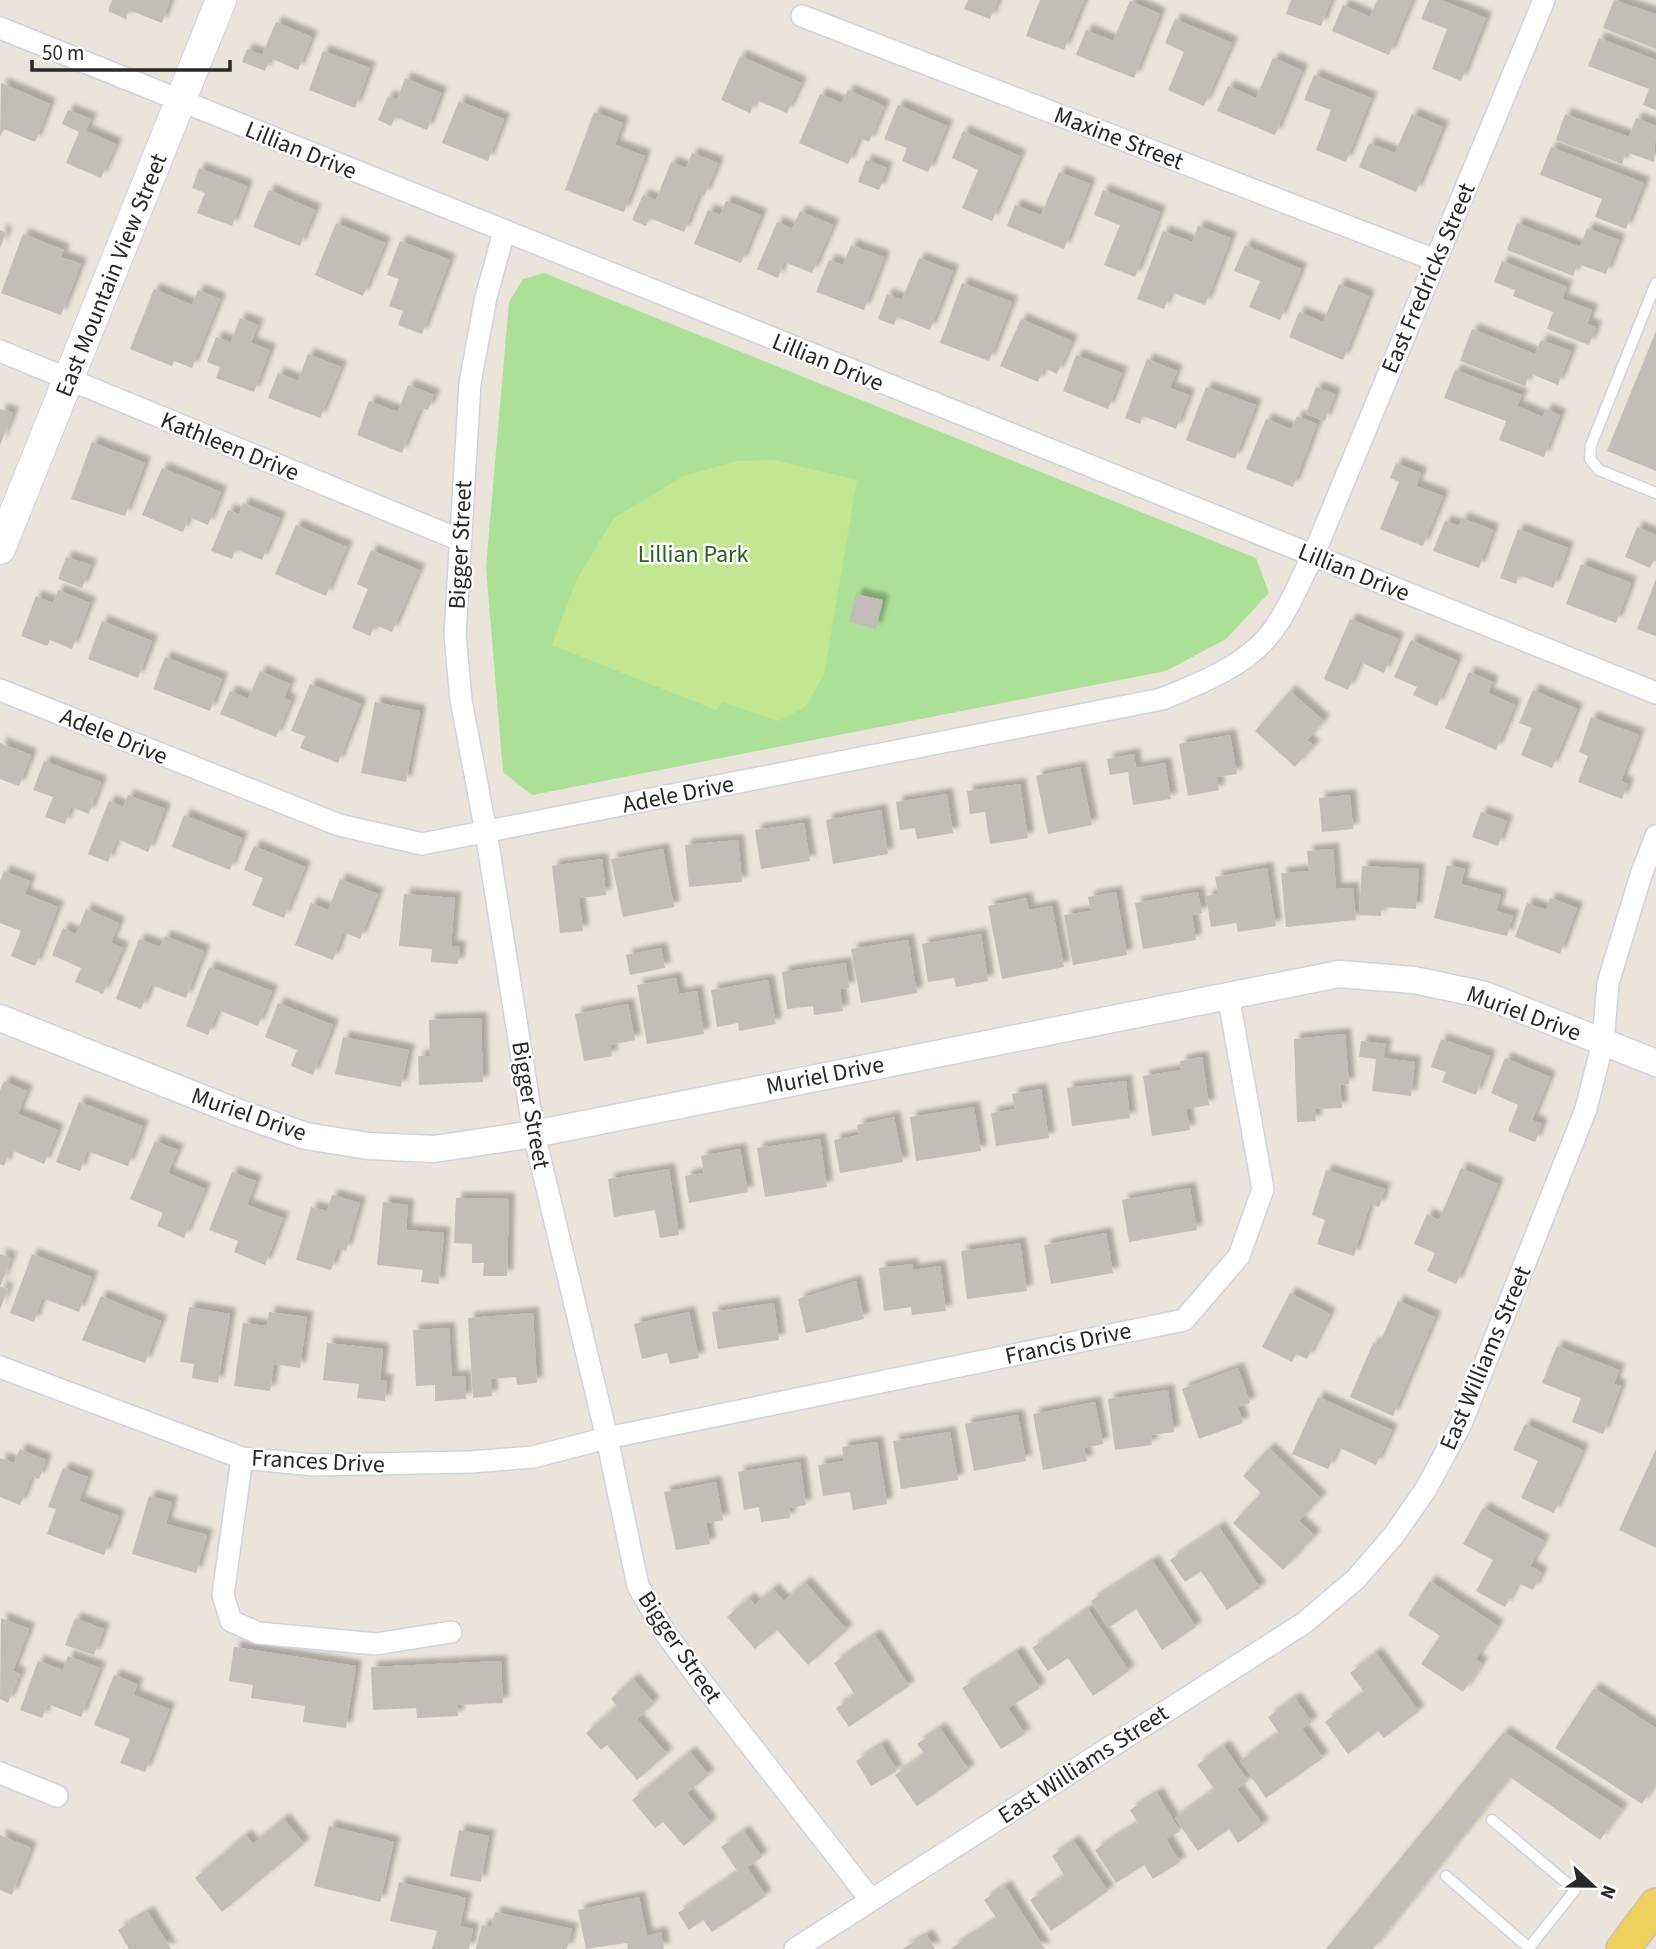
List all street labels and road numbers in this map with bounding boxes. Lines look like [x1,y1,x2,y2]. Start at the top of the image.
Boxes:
street label: Maxine Street [1049,98,1189,179]
street label: Lillian Drive [240,112,362,189]
street label: East Mountain View Street [47,148,176,402]
street label: East Fredricks Street [1373,177,1484,379]
street label: Lillian Drive [767,324,889,401]
street label: Kathleen Drive [155,403,304,490]
street label: Bigger Street [440,480,481,610]
street label: Lillian Drive [1293,534,1415,611]
street label: Adele Drive [55,699,173,774]
street label: Adele Drive [619,767,737,822]
street label: Muriel Drive [1462,977,1586,1050]
street label: Bigger Street [502,1039,559,1172]
street label: Muriel Drive [763,1047,887,1104]
street label: Muriel Drive [187,1078,311,1150]
street label: East Williams Street [1431,1261,1540,1456]
street label: Francis Drive [1002,1313,1134,1374]
street label: Frances Drive [250,1441,386,1482]
street label: Bigger Street [629,1584,730,1711]
street label: East Williams Street [991,1696,1175,1833]

